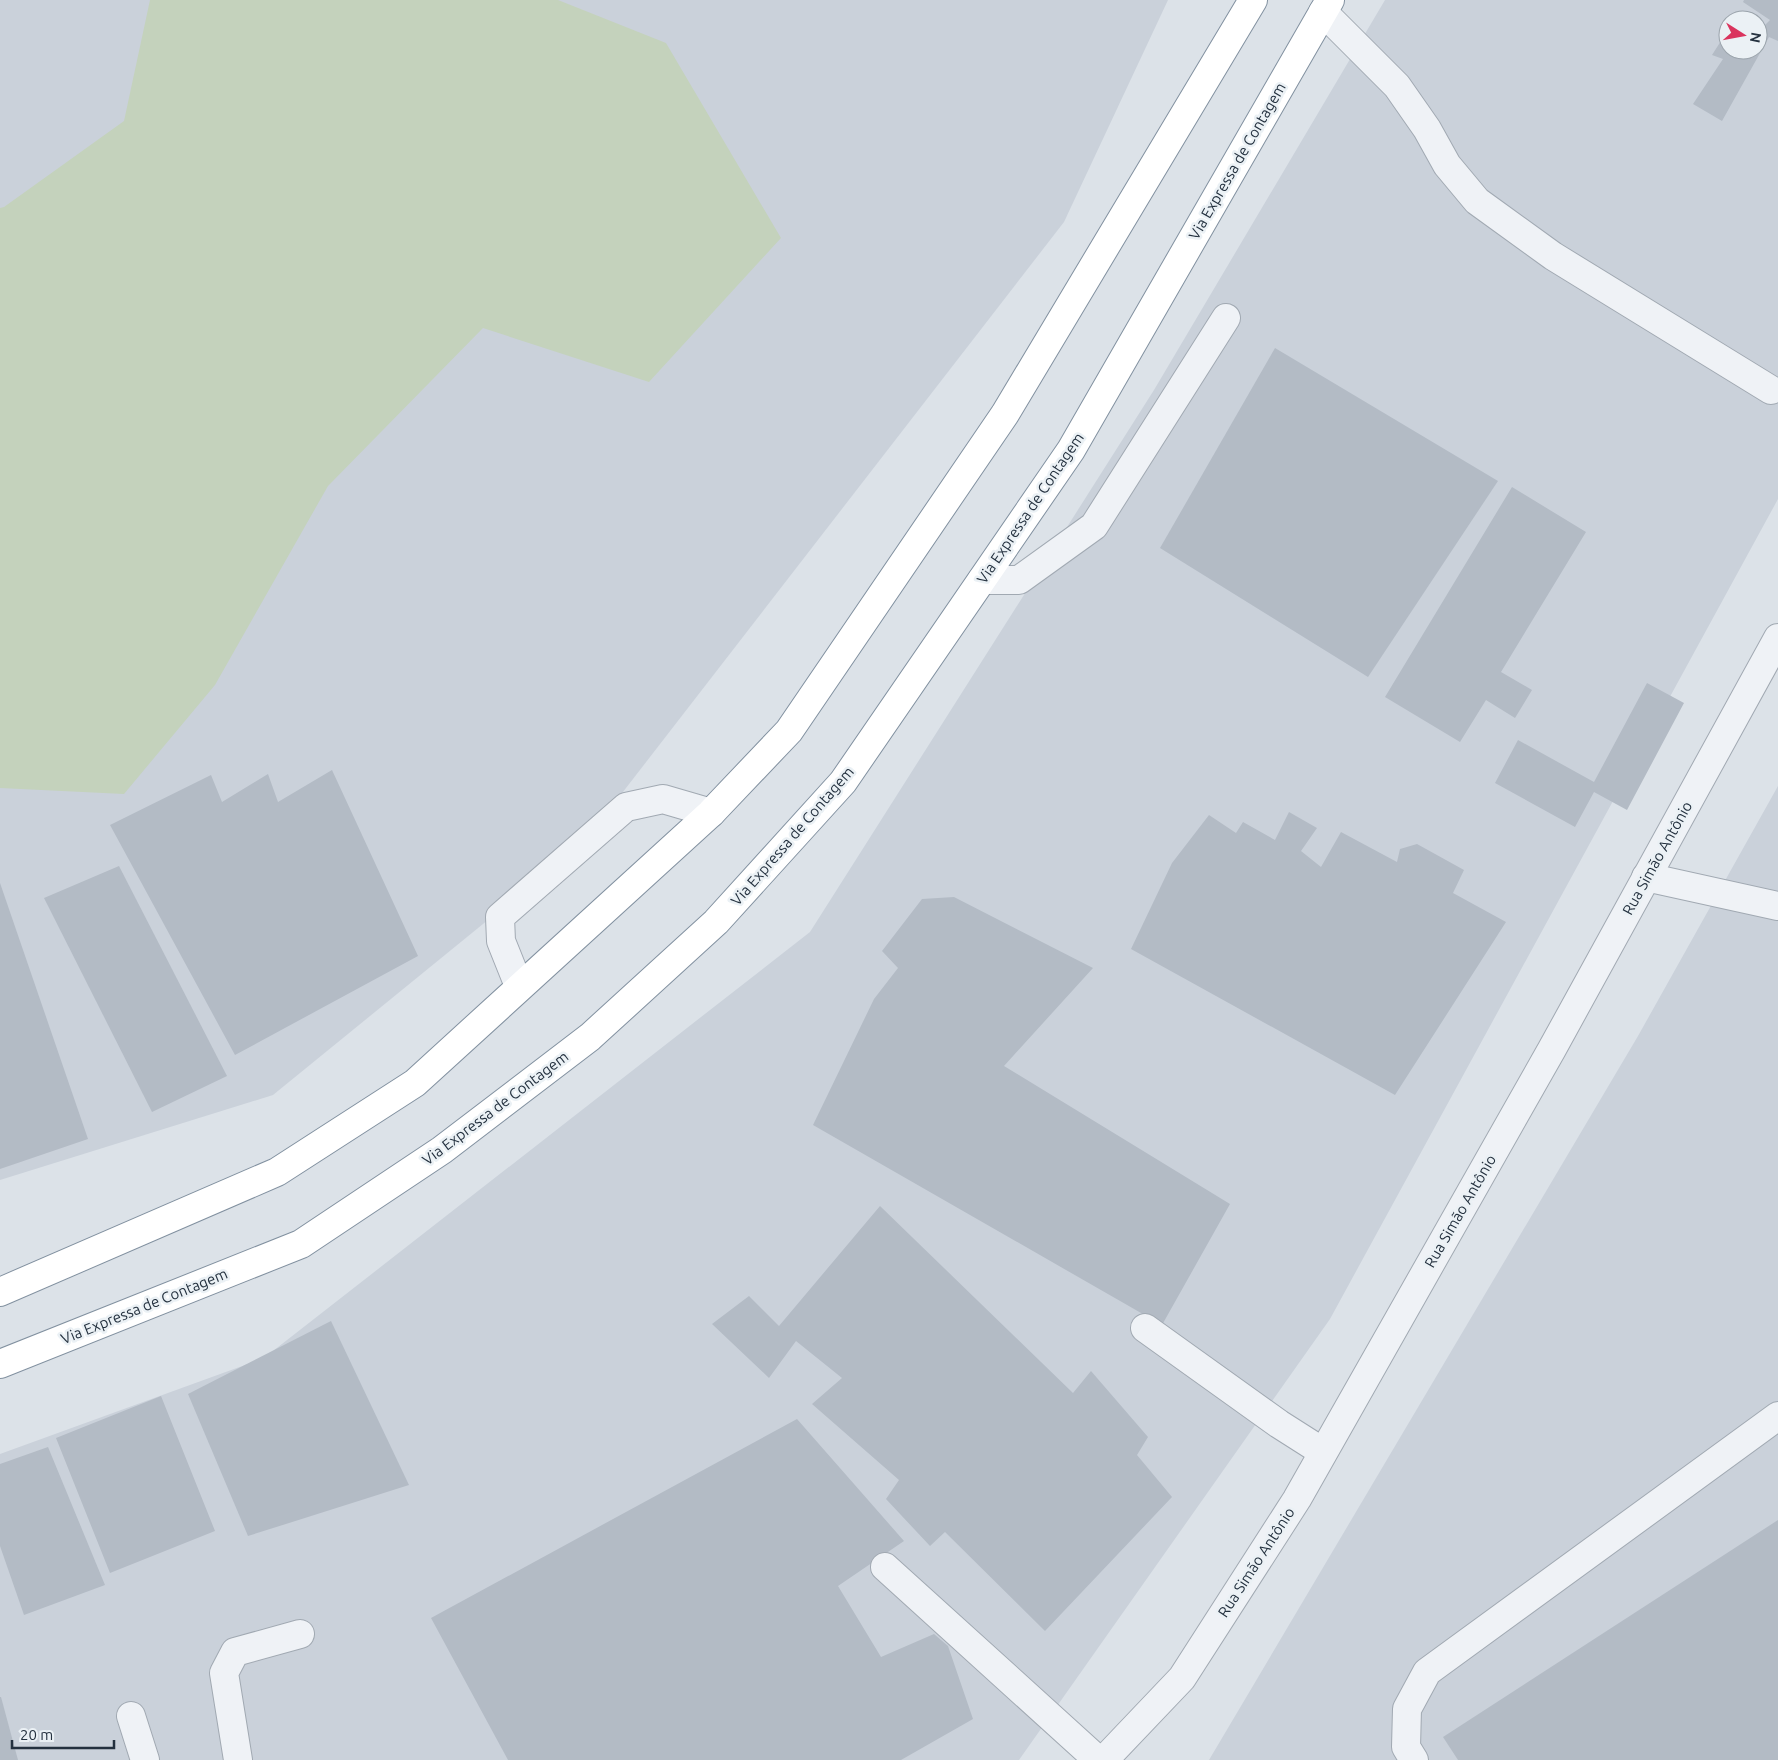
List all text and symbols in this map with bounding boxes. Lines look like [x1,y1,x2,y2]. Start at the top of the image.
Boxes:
north arrow [1718,10,1768,60]
text: N [1747,31,1765,44]
street label: Via Expressa de Contagem [1185,80,1289,242]
street label: Via Expressa de Contagem [973,429,1087,587]
street label: Via Expressa de Contagem [727,763,857,909]
street label: Rua Simão Antônio [1619,798,1695,918]
street label: Via Expressa de Contagem [419,1048,571,1168]
street label: Rua Simão Antônio [1421,1152,1499,1270]
street label: Via Expressa de Contagem [58,1265,230,1347]
street label: Rua Simão Antônio [1214,1504,1298,1620]
scale bar [12,1718,115,1750]
text: 20 m [20,1726,53,1743]

